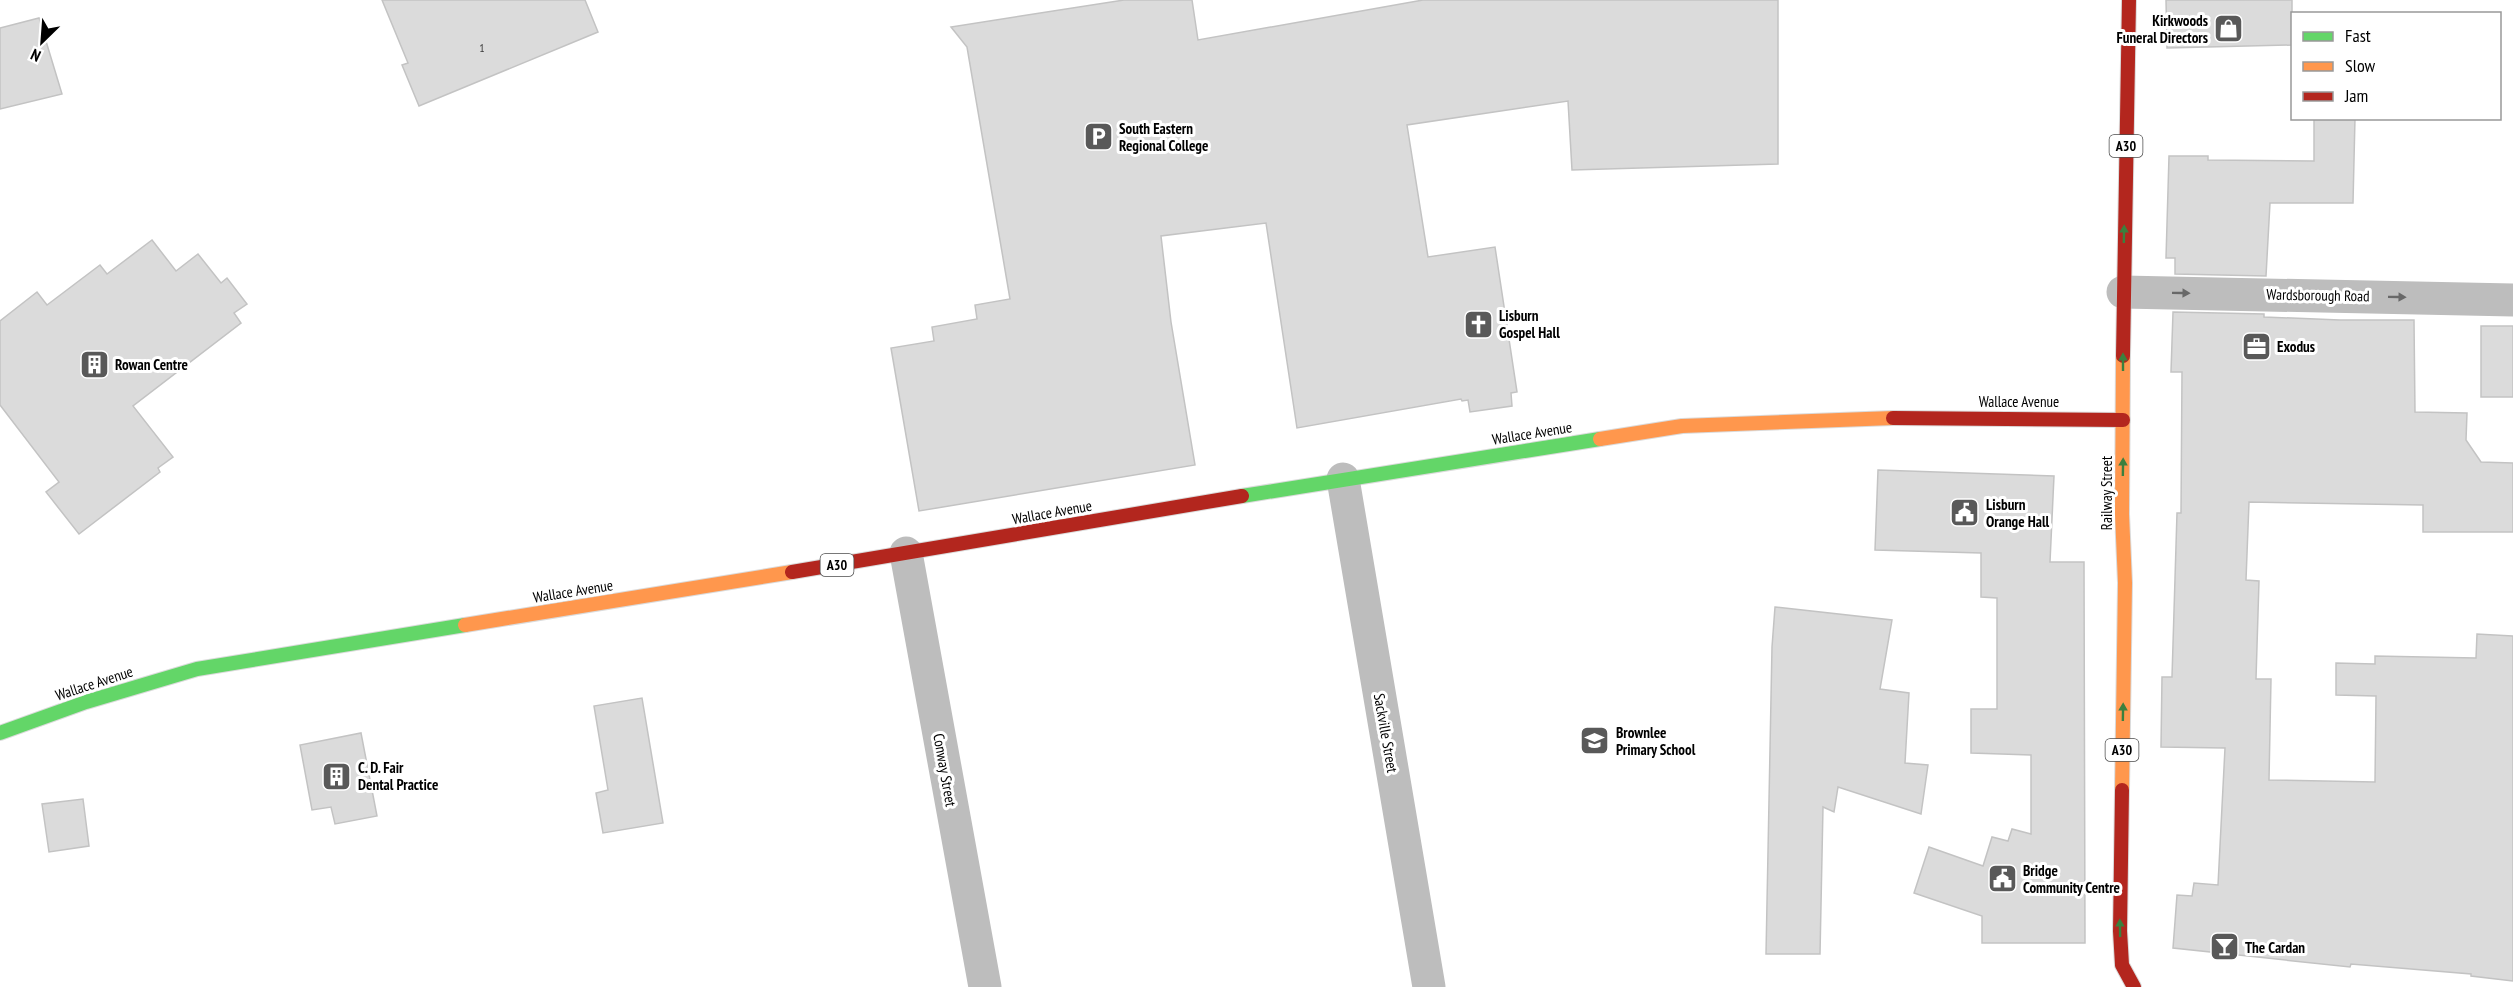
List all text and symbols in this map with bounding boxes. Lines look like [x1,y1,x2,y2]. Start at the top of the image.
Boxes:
place label: Kirkwoods Funeral Directors [2116,11,2208,47]
north arrow [12,12,72,72]
legend [2291,12,2501,120]
shop icon: Kirkwoods Funeral Directors [2213,13,2245,45]
text: Fast [2345,24,2371,47]
house number: 1 [479,40,485,55]
text: N [28,45,44,66]
text: Slow [2345,54,2376,77]
text: Jam [2344,84,2368,107]
place label: South Eastern Regional College [1119,119,1208,155]
parking icon: South Eastern Regional College [1082,121,1114,153]
road number: A30 [2110,135,2142,157]
one-way arrow [2119,224,2129,243]
street label: Wardsborough Road [2266,285,2370,305]
one-way arrow [2172,288,2191,298]
one-way arrow [2388,292,2407,302]
place label: Lisburn Gospel Hall [1499,306,1560,342]
church icon: Lisburn Gospel Hall [1462,308,1494,340]
office icon: Exodus [2240,330,2272,362]
place label: Exodus [2277,337,2315,356]
building icon: Rowan Centre [78,348,110,380]
one-way arrow [2118,352,2128,371]
place label: Rowan Centre [115,355,188,374]
street label: Wallace Avenue [1979,392,2059,411]
street label: Wallace Avenue [1491,417,1573,449]
street label: Railway Street [2097,456,2116,530]
one-way arrow [2118,457,2128,476]
place label: Lisburn Orange Hall [1986,495,2050,531]
street label: Wallace Avenue [1011,496,1093,528]
public building icon: Lisburn Orange Hall [1949,497,1981,529]
road number: A30 [820,554,854,576]
street label: Wallace Avenue [532,575,614,607]
street label: Wallace Avenue [53,662,135,704]
street label: Sackville Street [1370,692,1402,774]
one-way arrow [2118,703,2128,722]
place label: Brownlee Primary School [1616,723,1696,759]
school or university icon: Brownlee Primary School [1579,725,1611,757]
street label: Conway Street [929,732,961,808]
road number: A30 [2106,739,2138,761]
place label: C. D. Fair Dental Practice [358,758,438,794]
building icon: C. D. Fair Dental Practice [321,760,353,792]
place label: Bridge Community Centre [2023,861,2120,897]
public building icon: Bridge Community Centre [1986,863,2018,895]
one-way arrow [2115,919,2125,938]
bar icon: The Cardan [2208,931,2240,963]
place label: The Cardan [2245,938,2305,957]

